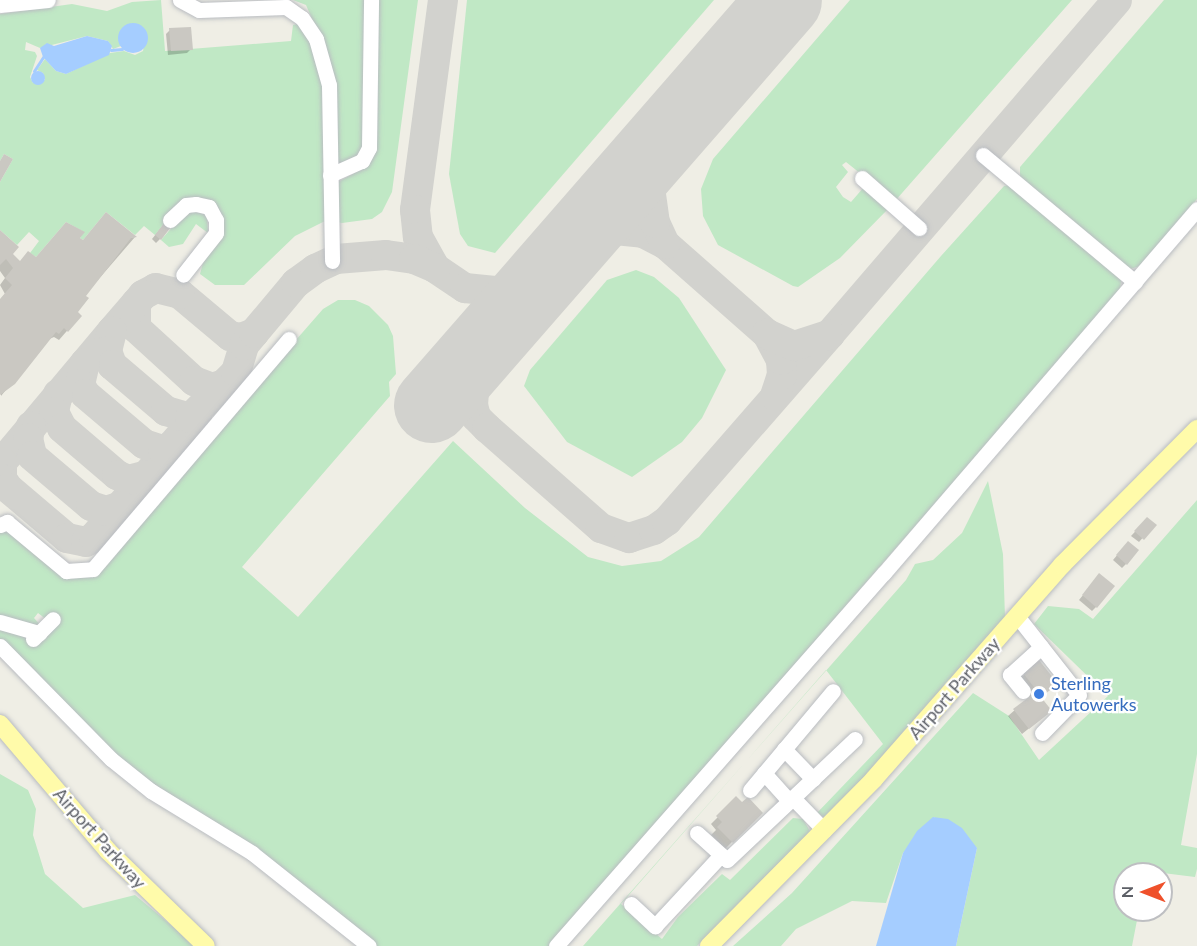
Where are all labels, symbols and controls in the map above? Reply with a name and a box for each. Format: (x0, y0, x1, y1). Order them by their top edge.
street label: Airport Parkway (904, 633, 1004, 743)
place label: Sterling Autowerks (1051, 673, 1136, 716)
marker: Sterling Autowerks (1032, 687, 1046, 701)
street label: Airport Parkway (49, 783, 151, 893)
north arrow (1113, 862, 1173, 922)
text: N (1117, 886, 1136, 898)

